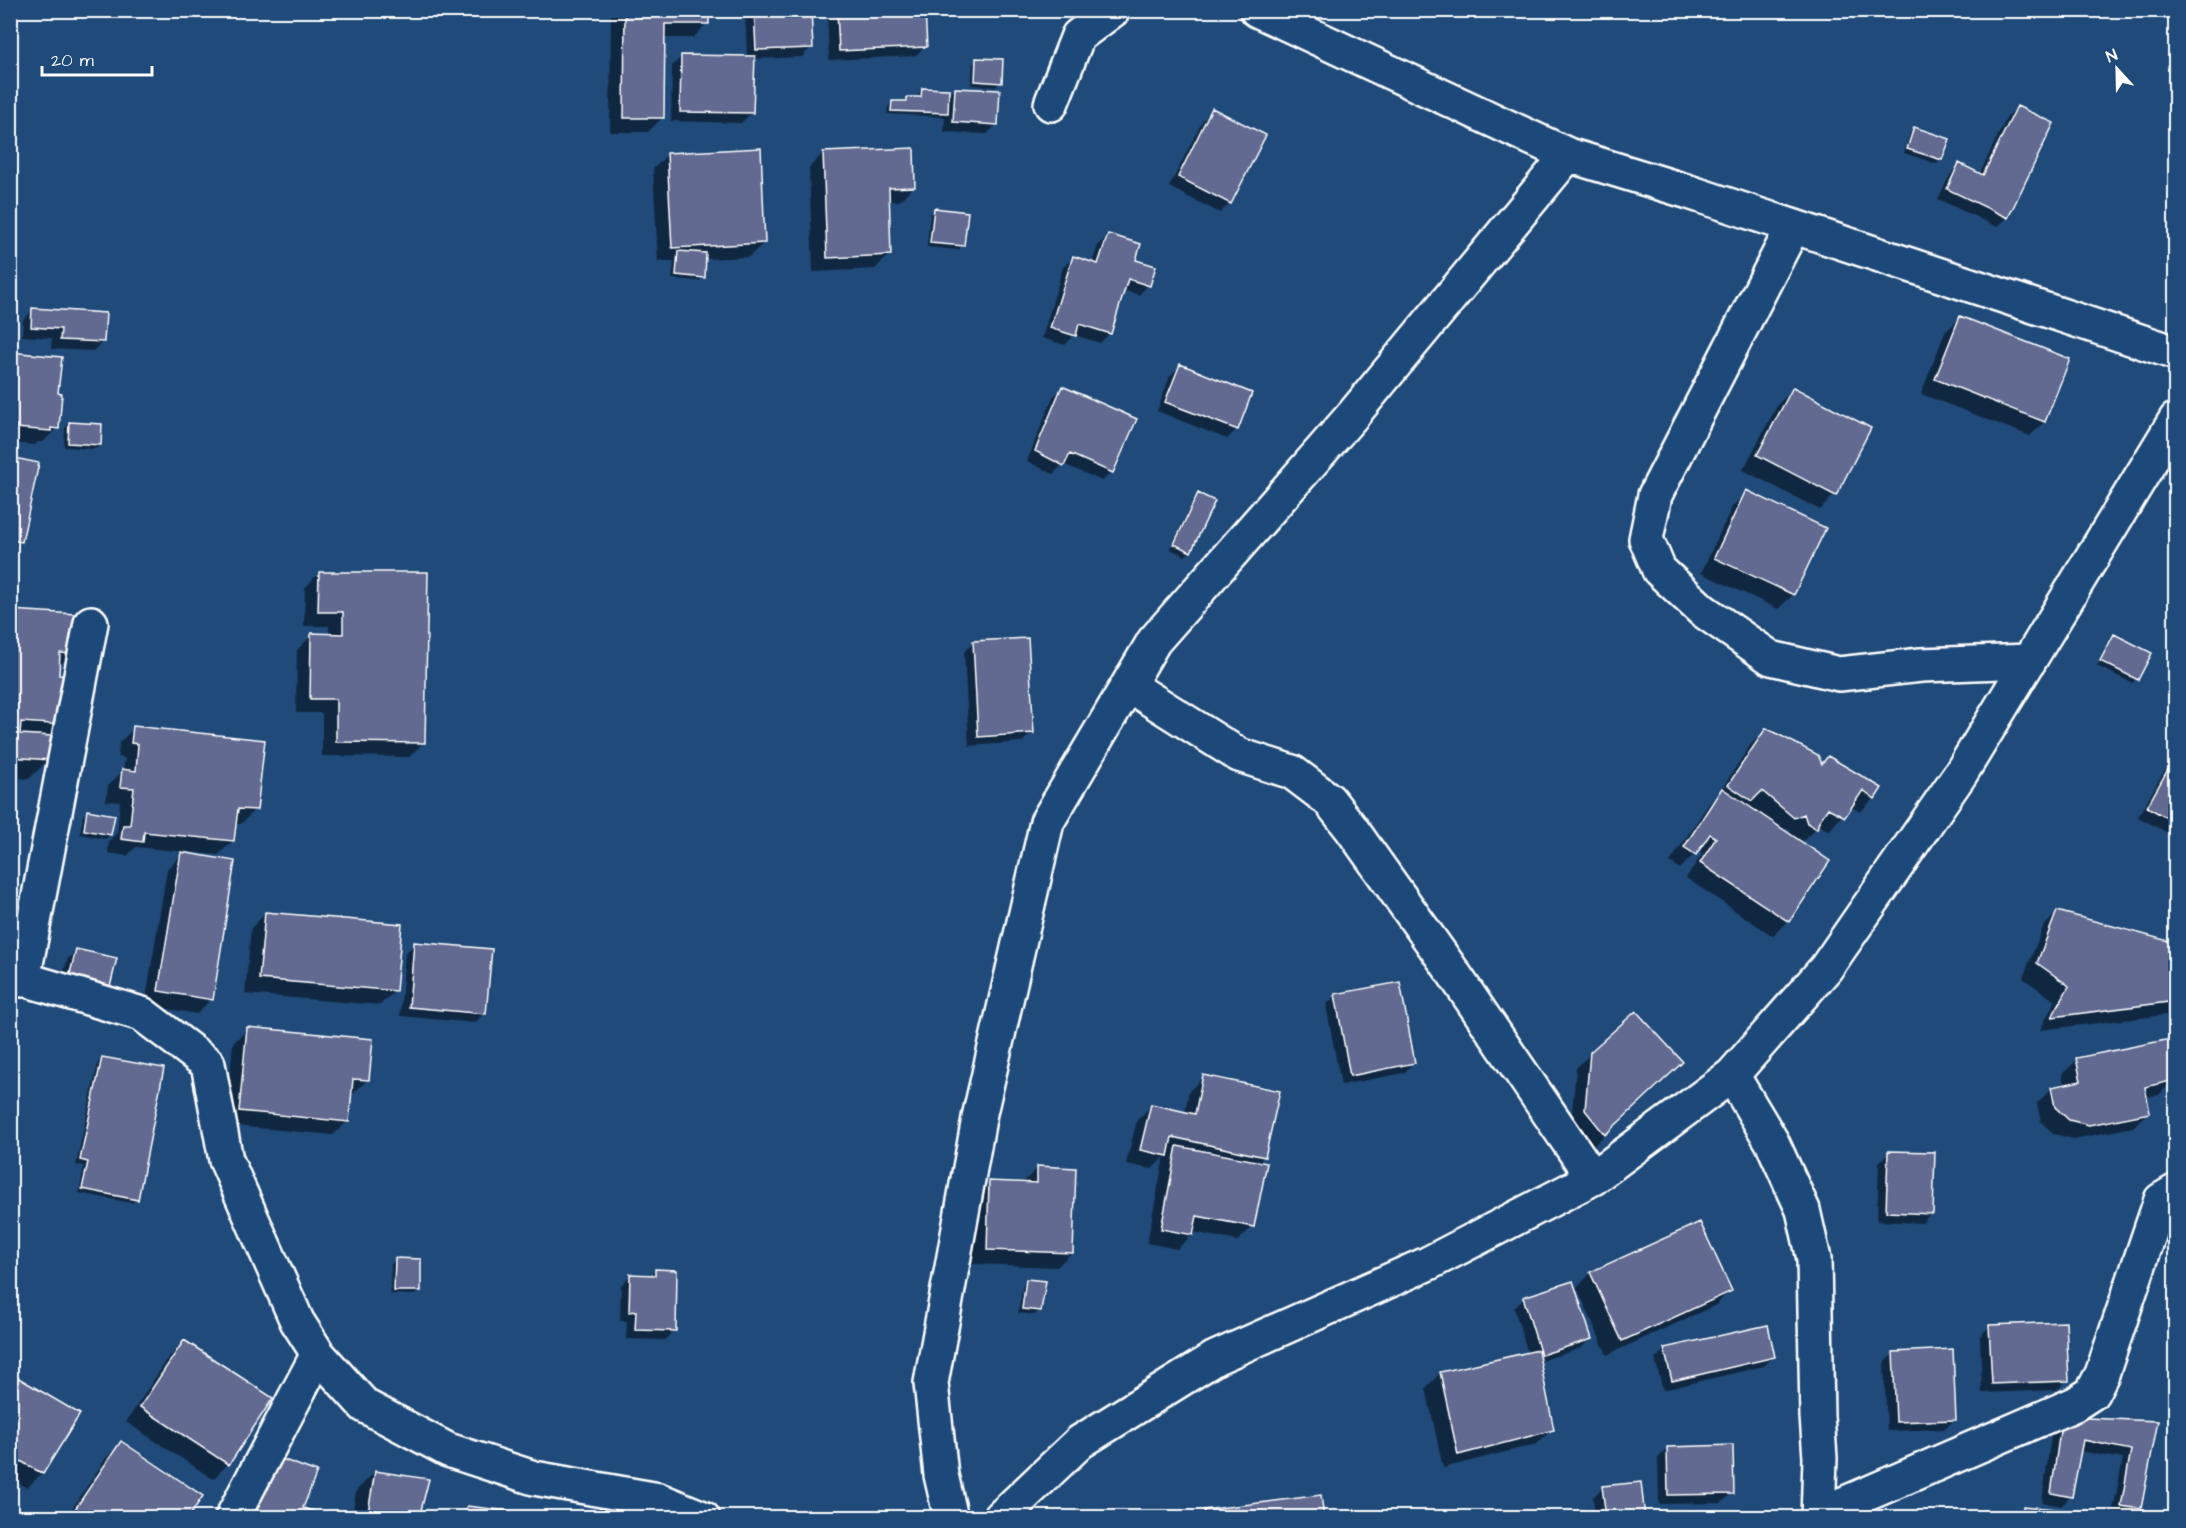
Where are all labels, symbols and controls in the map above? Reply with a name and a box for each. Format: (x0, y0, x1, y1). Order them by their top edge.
scale bar (42, 39, 152, 77)
north arrow (2087, 39, 2147, 99)
text: N (2103, 44, 2121, 68)
text: 20 m (51, 48, 94, 73)

